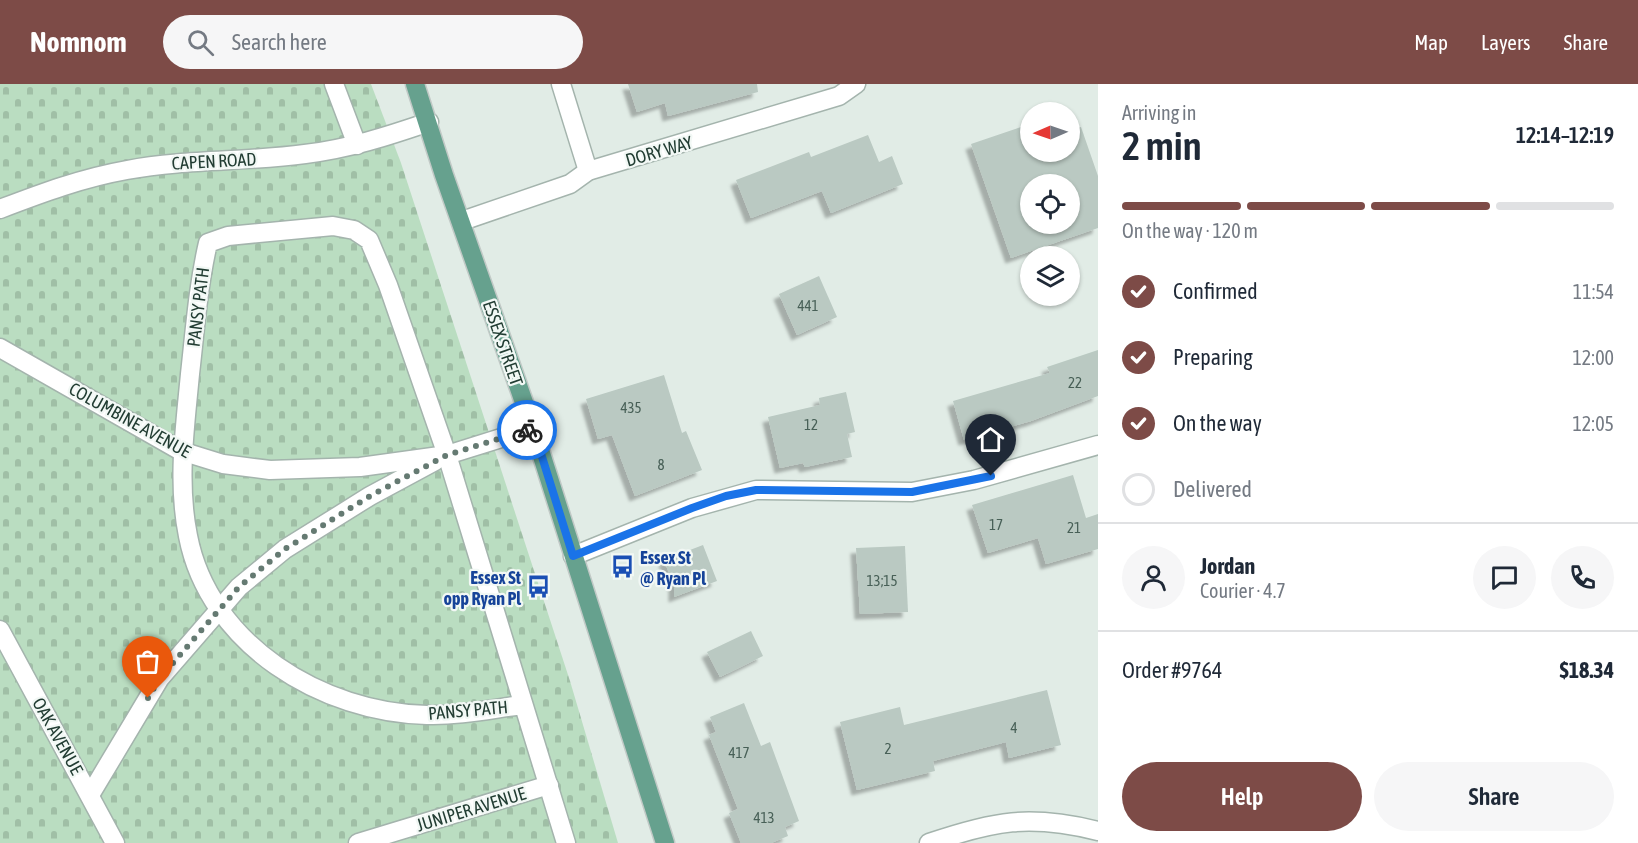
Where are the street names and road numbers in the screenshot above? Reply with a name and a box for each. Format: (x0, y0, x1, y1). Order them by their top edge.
street label: DORY WAY (623, 131, 695, 171)
street label: CAPEN ROAD (171, 148, 257, 174)
street label: PANSY PATH (183, 266, 213, 348)
street label: ESSEX STREET (479, 298, 527, 388)
street label: COLUMBINE AVENUE (66, 378, 195, 462)
street label: OAK AVENUE (28, 694, 88, 778)
street label: PANSY PATH (427, 696, 509, 724)
street label: JUNIPER AVENUE (414, 782, 529, 836)

